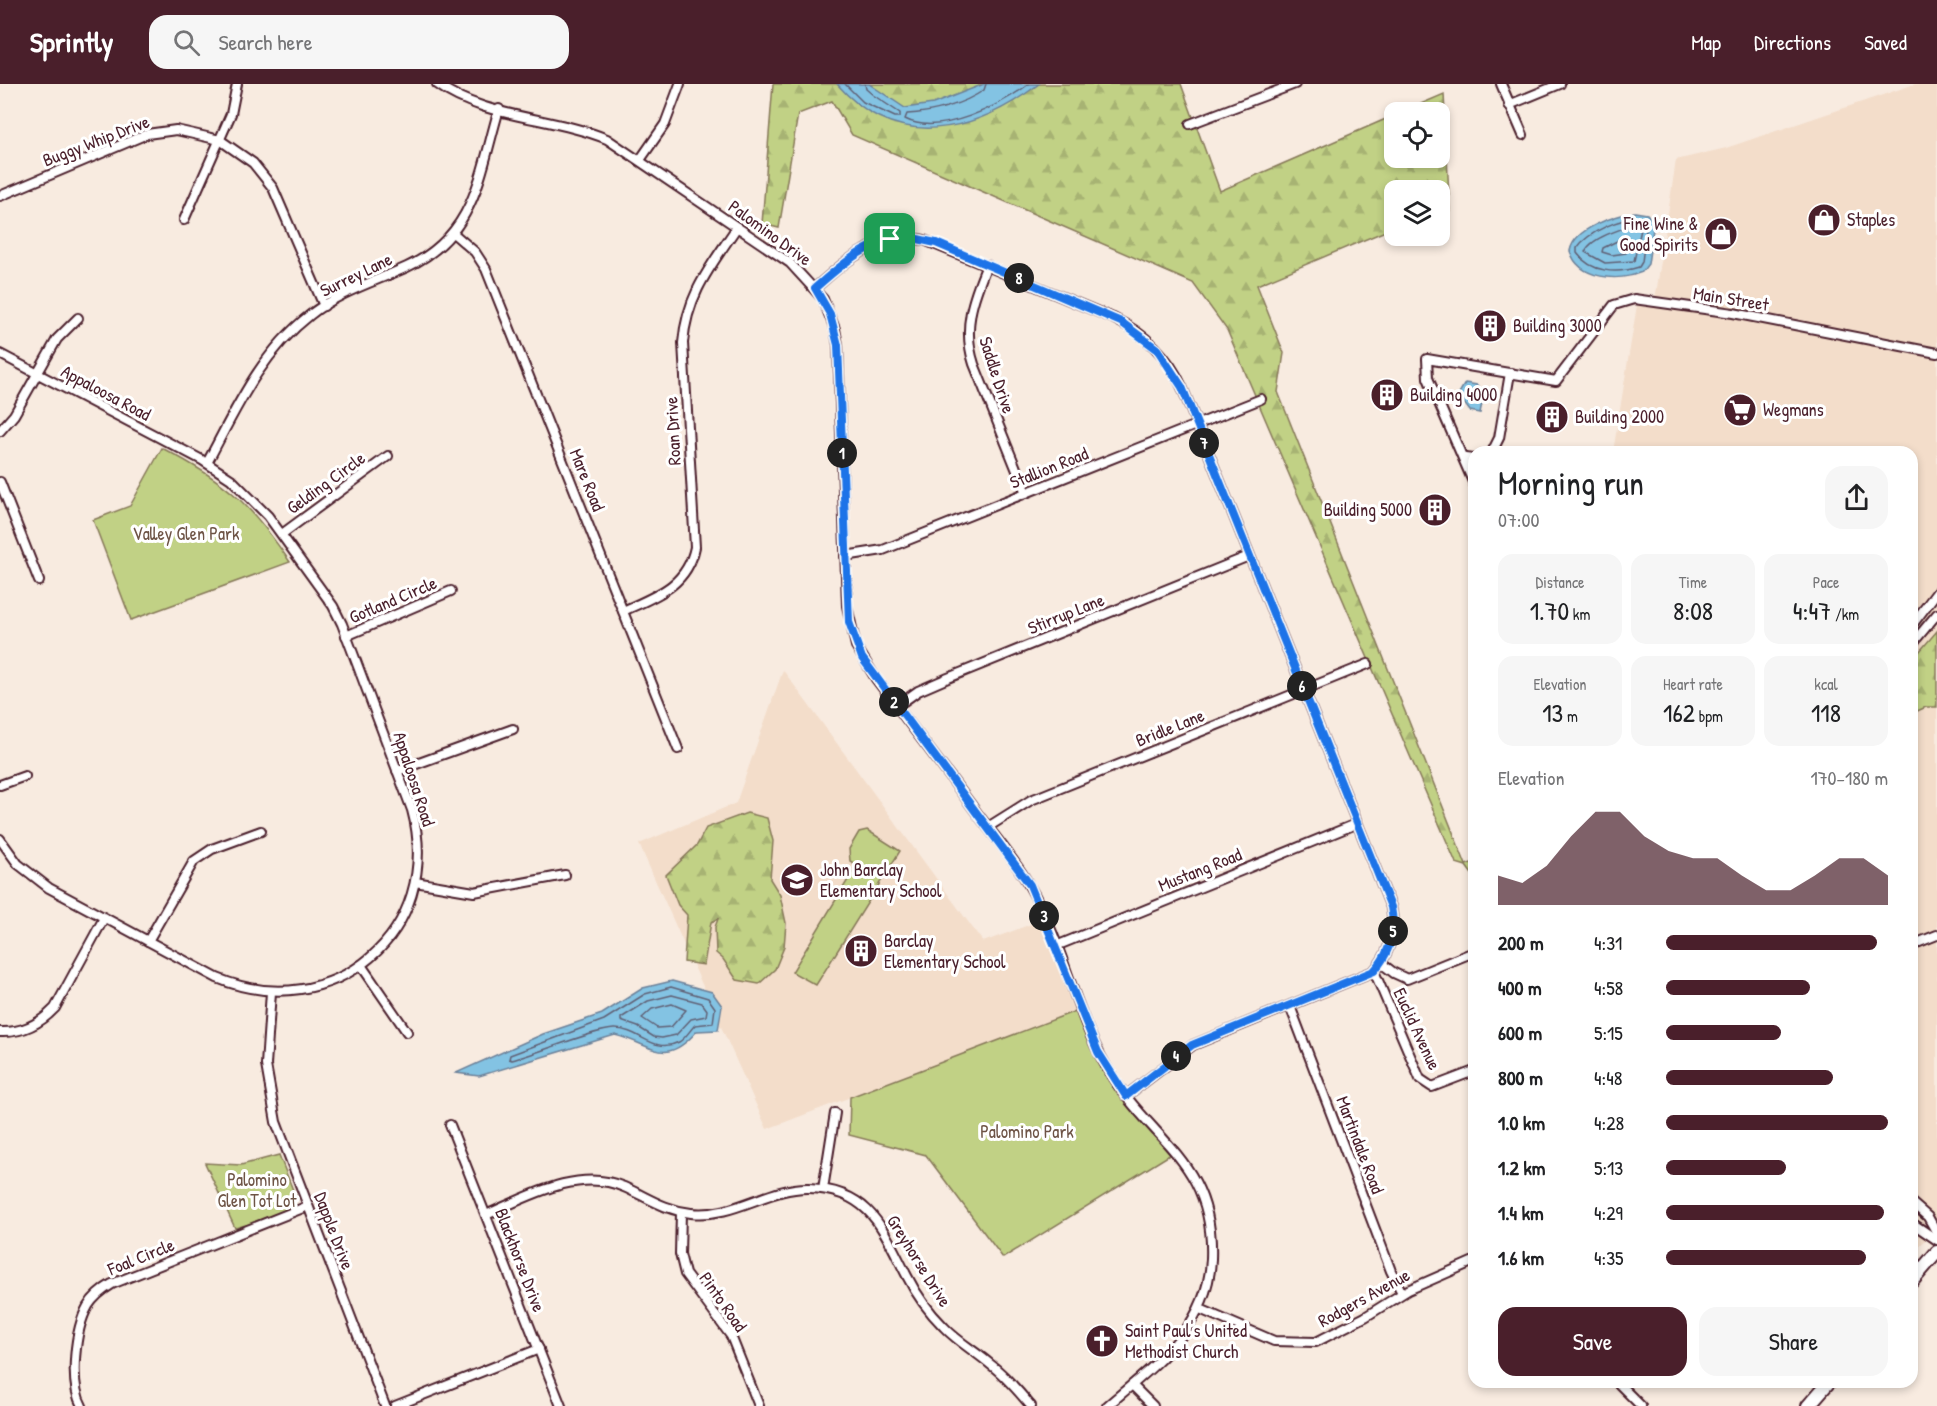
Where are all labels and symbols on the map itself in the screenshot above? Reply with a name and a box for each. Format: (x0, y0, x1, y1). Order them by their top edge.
street label: Buggy Whip Drive (39, 109, 153, 172)
street label: Palomino Drive (724, 194, 817, 271)
shop icon: Staples (1806, 202, 1842, 238)
place label: Staples (1847, 207, 1895, 232)
place label: Fine Wine & Good Spirits (1620, 211, 1698, 257)
pin (864, 213, 915, 264)
shop icon: Fine Wine & Good Spirits (1703, 216, 1739, 252)
street label: Surrey Lane (316, 246, 396, 303)
pin: 8 (1004, 263, 1034, 293)
street label: Main Street (1692, 280, 1771, 317)
building icon: Building 3000 (1472, 308, 1508, 344)
place label: Building 3000 (1513, 313, 1602, 338)
street label: Saddle Drive (973, 333, 1022, 416)
street label: Appaloosa Road (57, 358, 155, 427)
building icon: Building 4000 (1369, 377, 1405, 413)
place label: Building 4000 (1410, 382, 1497, 407)
supermarket icon: Wegmans (1722, 392, 1758, 428)
street label: Roan Drive (658, 396, 687, 466)
place label: Wegmans (1763, 397, 1824, 422)
building icon: Building 2000 (1534, 399, 1570, 435)
place label: Building 2000 (1575, 404, 1664, 429)
pin: 7 (1189, 428, 1219, 458)
pin: 1 (827, 438, 857, 468)
street label: Stallion Road (1006, 441, 1092, 495)
street label: Mare Road (564, 445, 611, 515)
street label: Gelding Circle (281, 446, 370, 520)
building icon: Building 5000 (1417, 492, 1453, 528)
place label: Building 5000 (1324, 497, 1412, 522)
park label: Valley Glen Park (133, 521, 240, 546)
street label: Gotland Circle (345, 570, 440, 629)
street label: Stirrup Lane (1024, 587, 1108, 640)
pin: 6 (1287, 671, 1317, 701)
pin: 2 (879, 687, 909, 717)
street label: Bridle Lane (1132, 702, 1208, 753)
street label: Appaloosa Road (387, 728, 442, 829)
street label: Mustang Road (1154, 841, 1245, 898)
place label: John Barclay Elementary School (820, 857, 942, 903)
school or university icon: John Barclay Elementary School (779, 862, 815, 898)
pin: 3 (1029, 901, 1059, 931)
pin: 5 (1378, 916, 1408, 946)
place label: Barclay Elementary School (884, 928, 1006, 974)
building icon: Barclay Elementary School (843, 933, 879, 969)
street label: Euclid Avenue (1388, 984, 1447, 1074)
pin: 4 (1161, 1041, 1191, 1071)
street label: Martindale Road (1330, 1092, 1391, 1197)
park label: Palomino Park (980, 1119, 1074, 1144)
park label: Palomino Glen Tot Lot (217, 1167, 297, 1213)
street label: Dapple Drive (308, 1189, 361, 1273)
street label: Blackhorse Drive (489, 1204, 552, 1315)
street label: Greyhorse Drive (881, 1210, 958, 1312)
street label: Foal Circle (103, 1232, 178, 1282)
street label: Rodgers Avenue (1313, 1262, 1414, 1333)
street label: Pinto Road (694, 1267, 753, 1337)
place label: Saint Paul's United Methodist Church (1125, 1318, 1247, 1364)
church icon: Saint Paul's United Methodist Church (1084, 1323, 1120, 1359)

